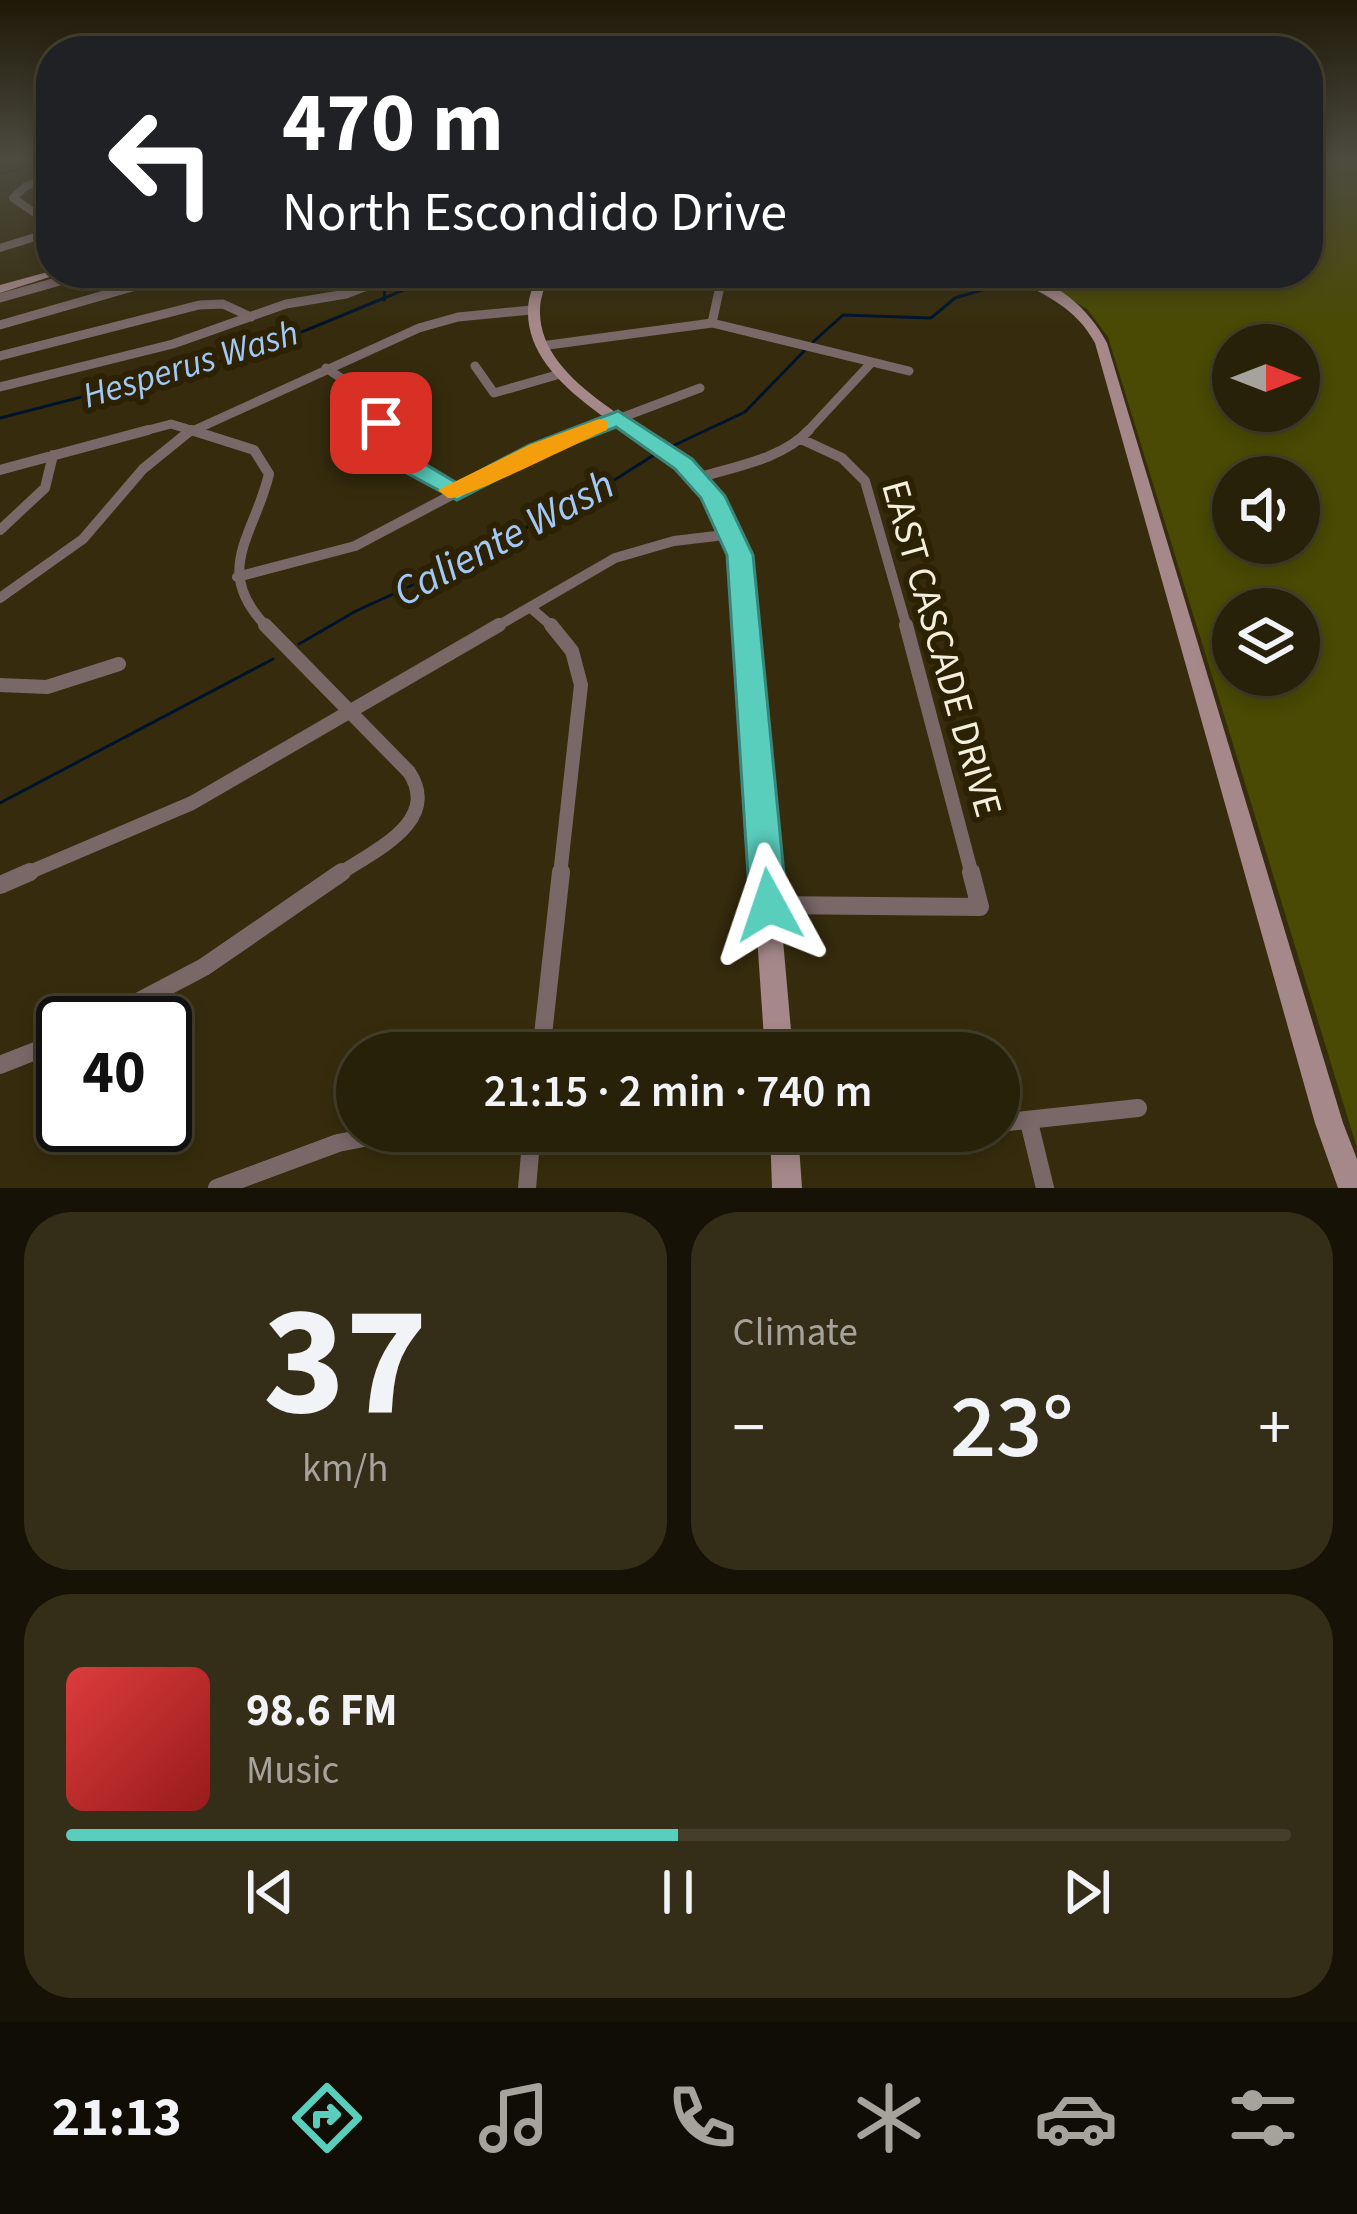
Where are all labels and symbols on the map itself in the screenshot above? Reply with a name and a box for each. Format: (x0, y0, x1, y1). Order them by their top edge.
water label: Hesperus Wash (76, 307, 305, 421)
north arrow (1212, 324, 1320, 432)
pin (330, 372, 432, 474)
water label: Caliente Wash (383, 455, 625, 622)
street label: EAST CASCADE DRIVE (866, 474, 1016, 823)
position arrow (706, 842, 832, 968)
speed limit sign: 40 (36, 996, 192, 1152)

